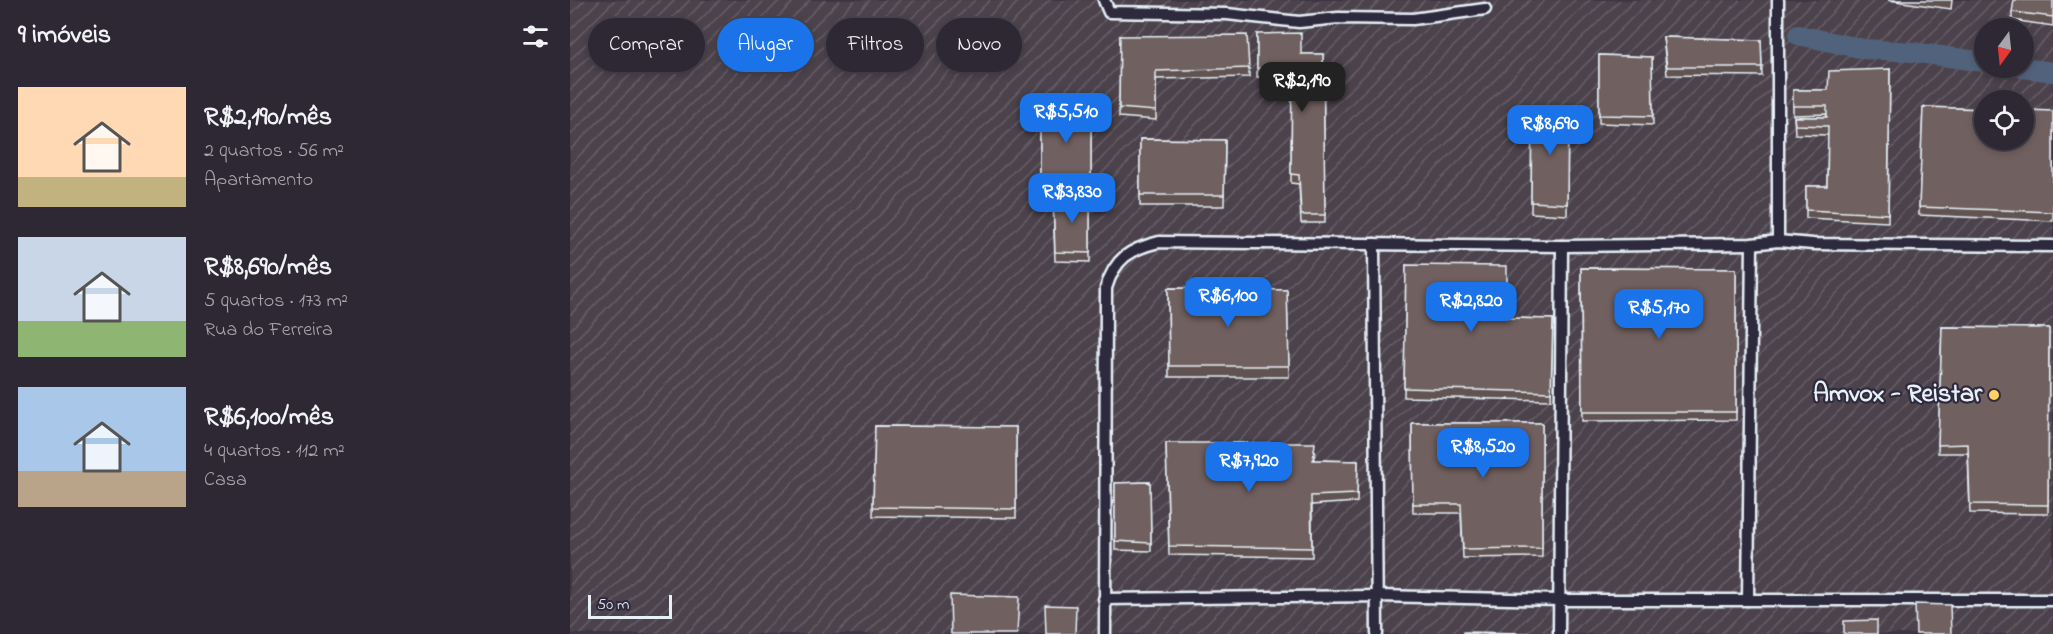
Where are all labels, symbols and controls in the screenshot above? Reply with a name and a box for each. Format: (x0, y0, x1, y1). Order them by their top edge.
text: 9 imóveis (18, 17, 111, 55)
chip: Comprar (588, 18, 705, 72)
chip: Alugar (717, 18, 814, 72)
chip: Filtros (826, 18, 924, 72)
chip: Novo (936, 18, 1022, 72)
north arrow (1974, 18, 2034, 78)
map controls (1974, 18, 2034, 150)
icon: filters (519, 20, 552, 53)
pin: R$2,190 (1247, 62, 1357, 113)
text: R$2,190 (1273, 67, 1331, 96)
button: locate (1974, 90, 2034, 150)
pin: R$5,510 (1011, 93, 1121, 144)
text: R$5,510 (1034, 98, 1098, 127)
text: R$2,190/mês (204, 99, 332, 137)
pin: R$8,690 (1495, 105, 1605, 156)
text: R$8,690 (1521, 110, 1579, 139)
icon: home (66, 111, 138, 183)
text: 2 quartos · 56 m² (204, 137, 344, 166)
text: Apartamento (204, 166, 313, 195)
pin: R$3,830 (1017, 173, 1127, 224)
text: R$3,830 (1042, 178, 1102, 207)
text: R$8,690/mês (204, 249, 332, 287)
icon: home (66, 261, 138, 333)
pin: R$6,100 (1173, 277, 1283, 328)
text: R$6,100 (1198, 282, 1258, 311)
pin: R$2,820 (1416, 282, 1526, 333)
text: 5 quartos · 173 m² (204, 287, 348, 316)
text: R$2,820 (1440, 287, 1502, 316)
pin: R$5,170 (1604, 289, 1714, 340)
text: R$5,170 (1628, 294, 1690, 323)
text: Rua do Ferreira (204, 316, 333, 345)
place label: Amvox - Reistar (1813, 376, 1983, 414)
marker: Amvox - Reistar (1987, 388, 2001, 402)
text: R$6,100/mês (204, 399, 334, 437)
icon: home (66, 411, 138, 483)
pin: R$8,520 (1428, 428, 1538, 479)
text: R$8,520 (1451, 433, 1515, 462)
text: 4 quartos · 112 m² (204, 437, 345, 466)
pin: R$7,920 (1194, 442, 1304, 493)
text: R$7,920 (1219, 447, 1279, 476)
text: Casa (204, 466, 247, 495)
scale bar (588, 592, 672, 620)
text: 50 m (597, 593, 629, 617)

